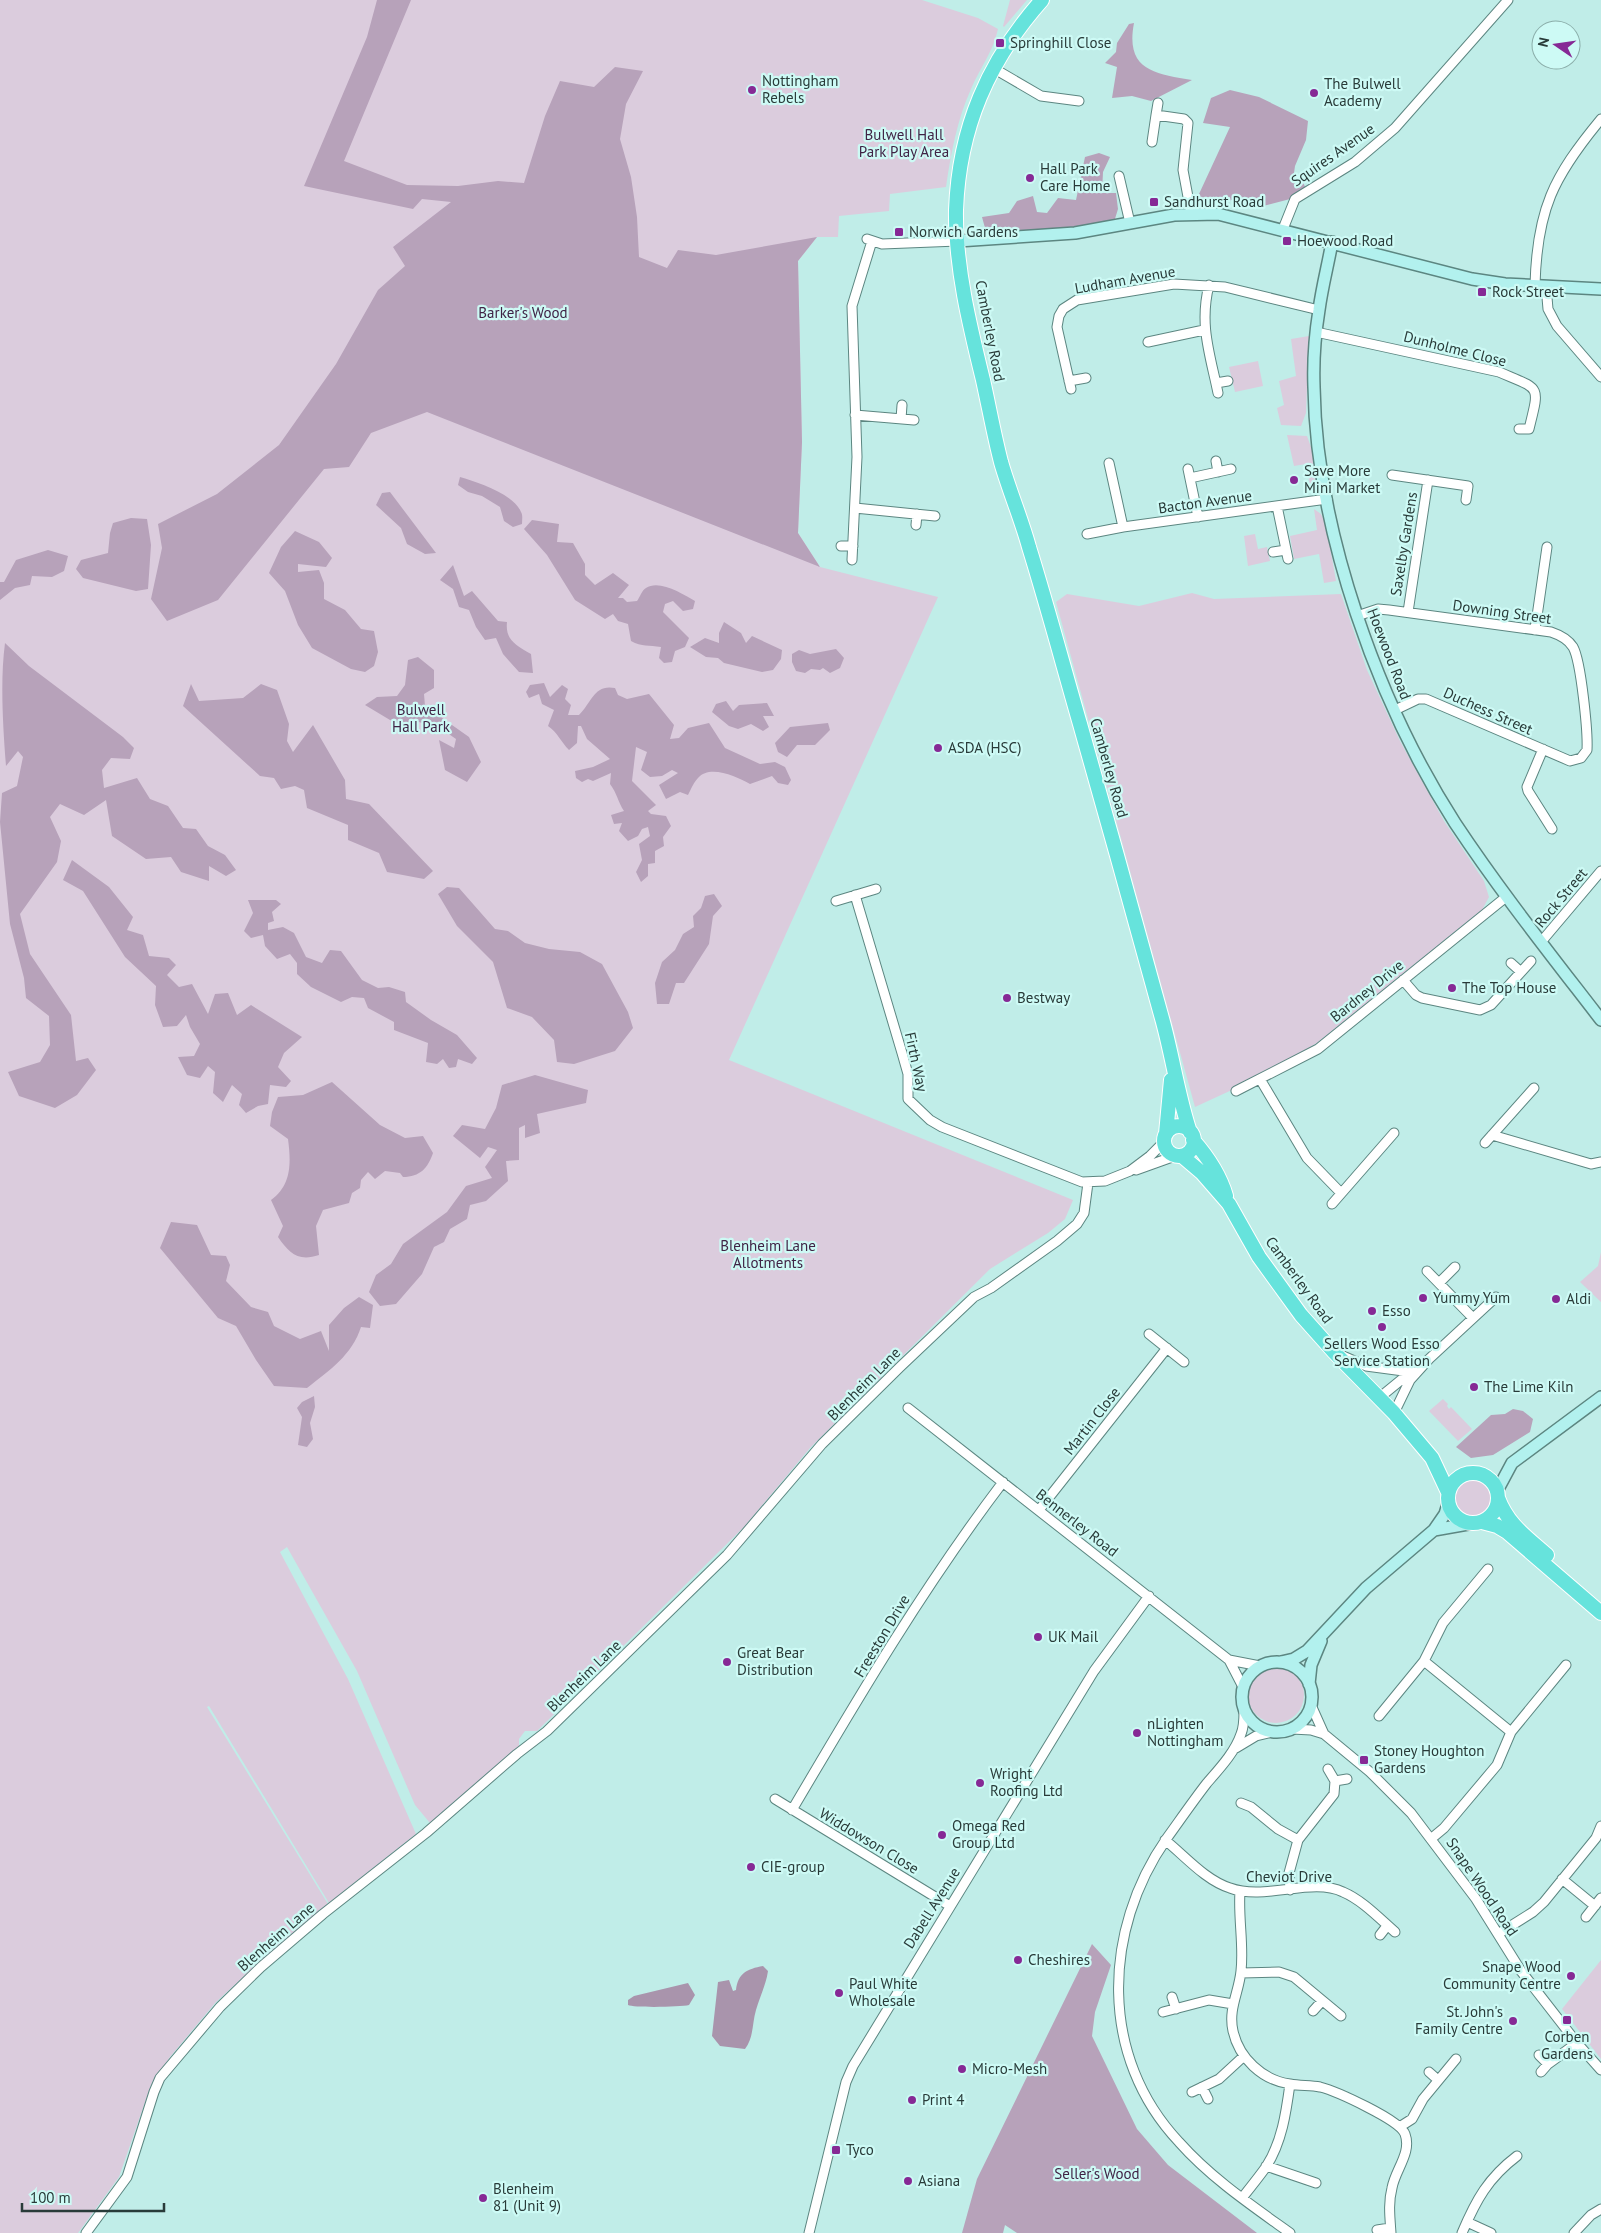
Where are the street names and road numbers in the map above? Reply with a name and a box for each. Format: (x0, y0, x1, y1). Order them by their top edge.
street label: Squires Avenue (1287, 119, 1378, 190)
street label: Ludham Avenue (1073, 261, 1177, 298)
street label: Camberley Road (971, 279, 1010, 383)
street label: Dunholme Close (1402, 327, 1509, 370)
street label: Bacton Avenue (1157, 486, 1253, 517)
street label: Saxelby Gardens (1386, 491, 1421, 597)
street label: Downing Street (1451, 595, 1553, 628)
street label: Hoewood Road (1363, 605, 1416, 702)
street label: Duchess Street (1441, 682, 1536, 739)
street label: Camberley Road (1086, 716, 1133, 820)
street label: Rock Street (1530, 864, 1591, 931)
street label: Bardney Drive (1326, 955, 1407, 1026)
street label: Firth Way (901, 1030, 932, 1094)
street label: Camberley Road (1262, 1233, 1337, 1327)
street label: Blenheim Lane (823, 1343, 904, 1424)
street label: Martin Close (1059, 1383, 1124, 1458)
street label: Bennerley Road (1032, 1485, 1122, 1561)
street label: Freeston Drive (849, 1591, 914, 1681)
street label: Blenheim Lane (543, 1636, 625, 1716)
street label: Widdowson Close (816, 1803, 923, 1878)
street label: Snape Wood Road (1442, 1834, 1522, 1940)
street label: Dabell Avenue (899, 1864, 964, 1952)
street label: Cheviot Drive (1246, 1867, 1332, 1886)
street label: Blenheim Lane (233, 1898, 318, 1975)

